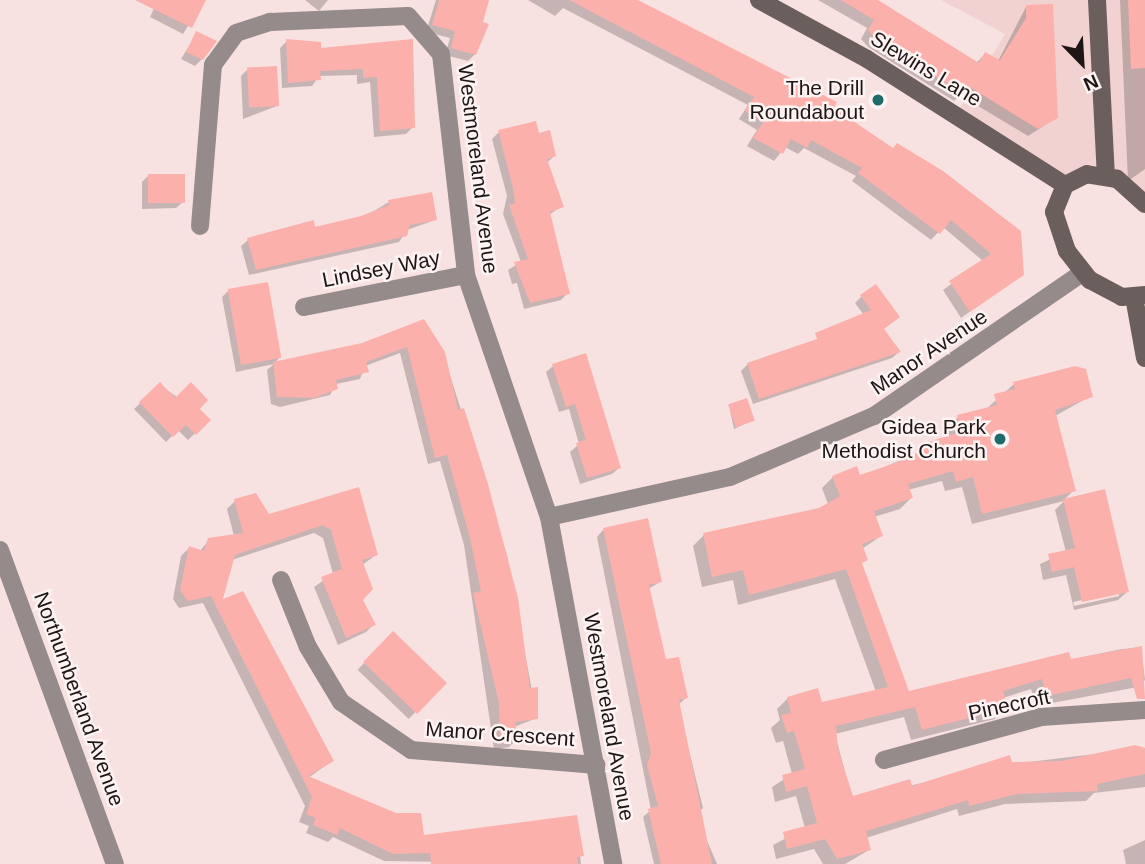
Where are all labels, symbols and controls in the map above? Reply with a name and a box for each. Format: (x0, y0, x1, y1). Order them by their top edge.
street label: Slewins Lane (866, 26, 986, 112)
north arrow (1047, 28, 1117, 98)
street label: Westmoreland Avenue (453, 62, 503, 276)
text: N (1080, 70, 1101, 95)
place label: The Drill Roundabout (750, 75, 864, 125)
marker: The Drill Roundabout (870, 92, 886, 108)
street label: Lindsey Way (320, 245, 442, 293)
street label: Manor Avenue (865, 303, 993, 401)
place label: Gidea Park Methodist Church (821, 414, 986, 464)
marker: Gidea Park Methodist Church (992, 431, 1008, 447)
street label: Northumberland Avenue (28, 588, 130, 810)
street label: Westmoreland Avenue (578, 611, 640, 823)
street label: Pinecroft (966, 684, 1052, 726)
street label: Manor Crescent (425, 716, 575, 752)

